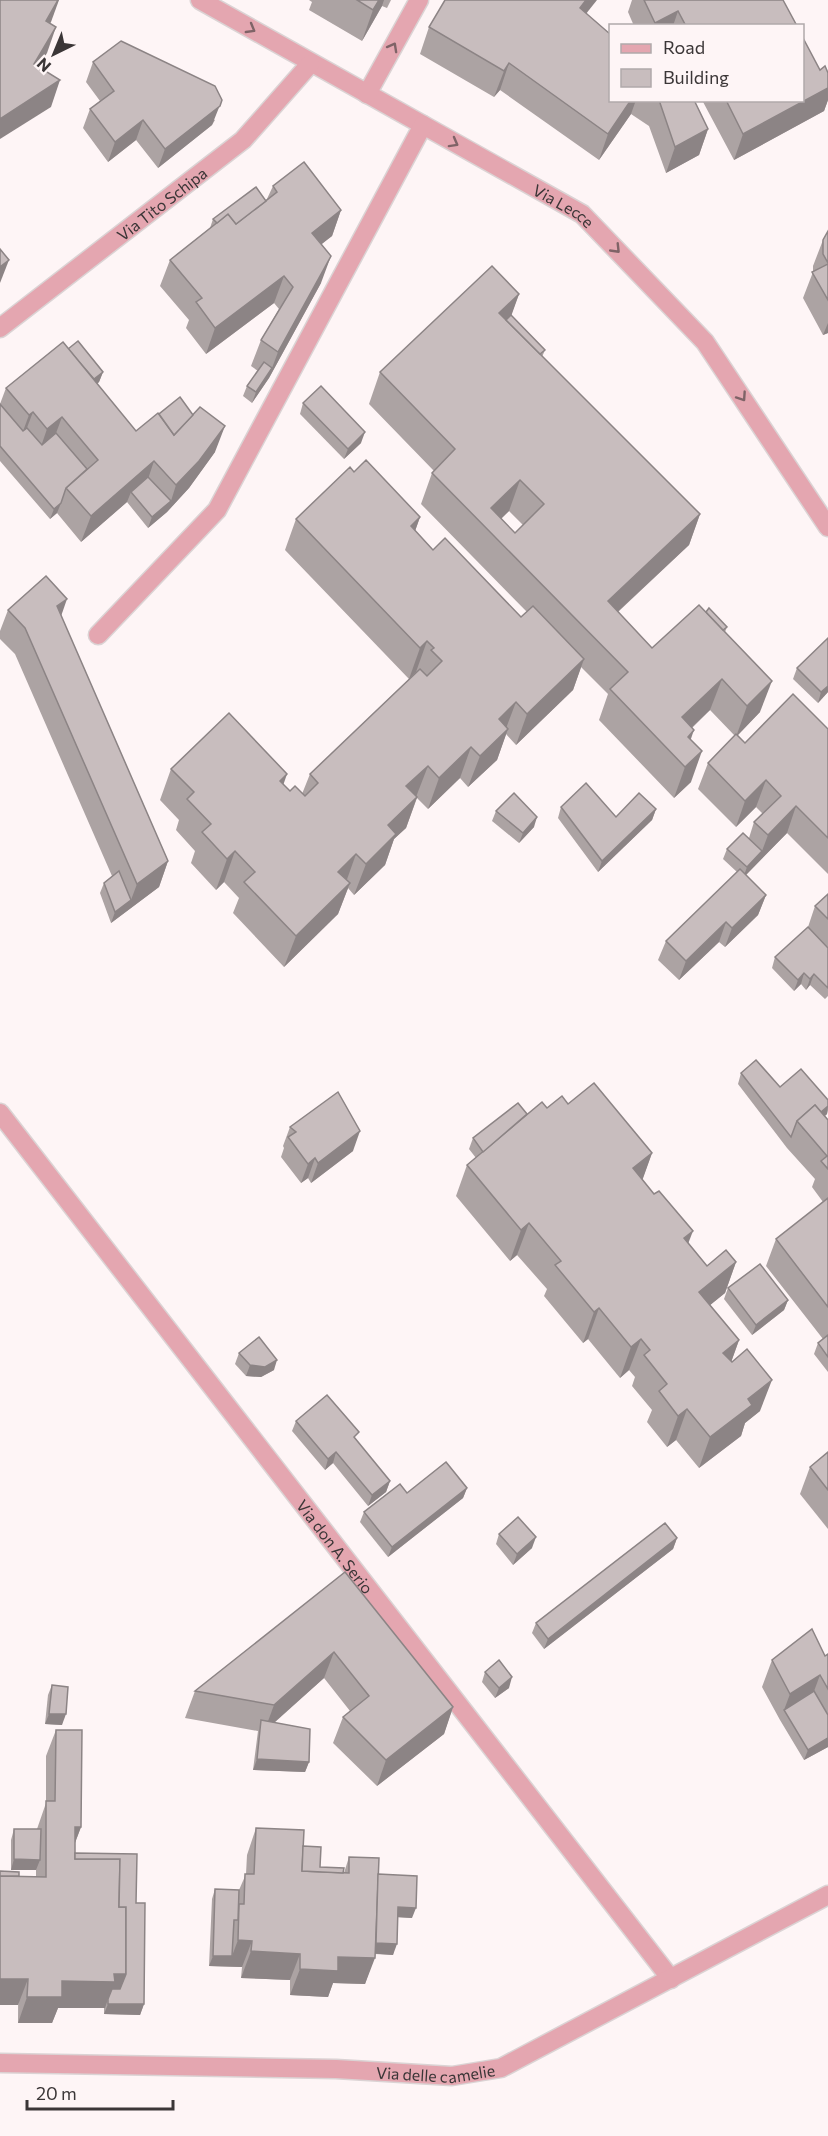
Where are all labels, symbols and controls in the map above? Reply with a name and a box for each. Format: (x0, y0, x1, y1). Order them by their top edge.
one-way arrow (245, 22, 255, 34)
north arrow (24, 24, 84, 84)
legend (609, 24, 804, 102)
text: Road (663, 36, 705, 58)
one-way arrow (386, 43, 397, 53)
text: N (33, 54, 54, 76)
text: Building (663, 66, 729, 88)
one-way arrow (448, 136, 459, 147)
street label: Via Tito Schipa (113, 162, 210, 244)
street label: Via Lecce (530, 179, 599, 231)
one-way arrow (609, 243, 620, 253)
one-way arrow (735, 390, 746, 401)
street label: Via don A. Serio (293, 1496, 378, 1597)
street label: Via delle camelie (376, 2060, 496, 2086)
scale bar (27, 2073, 172, 2111)
text: 20 m (36, 2082, 77, 2104)

